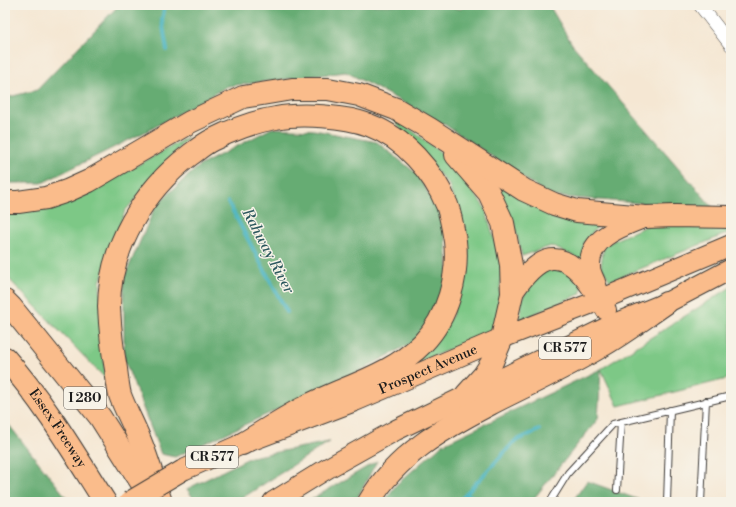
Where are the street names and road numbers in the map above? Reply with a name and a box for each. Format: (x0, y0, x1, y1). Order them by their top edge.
road number: CR 577 (539, 337, 591, 359)
street label: Prospect Avenue (376, 341, 480, 399)
street label: Essex Freeway (24, 385, 91, 472)
road number: I 280 (64, 387, 106, 409)
road number: CR 577 (186, 446, 238, 468)

